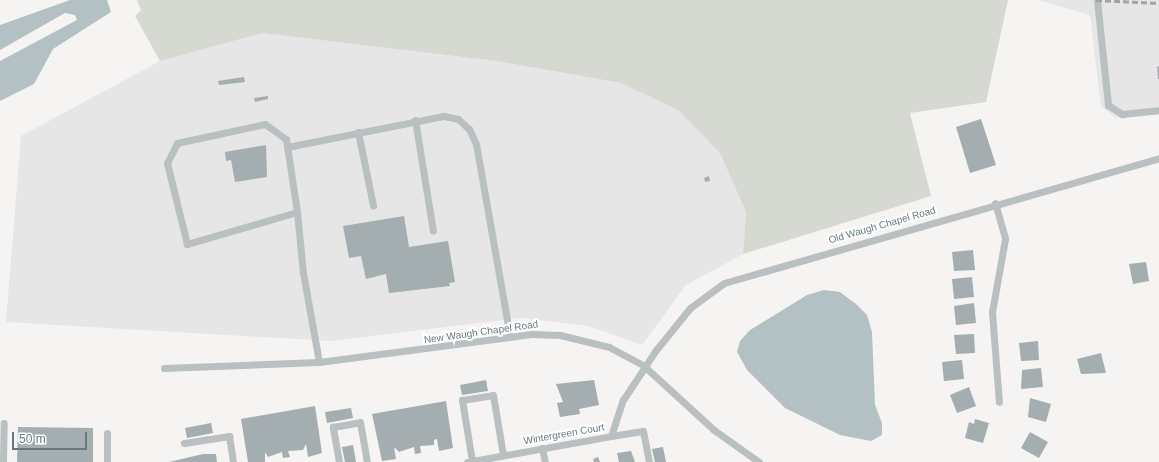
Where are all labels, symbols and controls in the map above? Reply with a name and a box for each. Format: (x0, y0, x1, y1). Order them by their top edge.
street label: Old Waugh Chapel Road (827, 204, 937, 246)
street label: New Waugh Chapel Road (423, 318, 539, 346)
street label: Wintergreen Court (523, 421, 605, 447)
scale bar (14, 424, 89, 450)
text: 50 m (19, 432, 46, 446)

